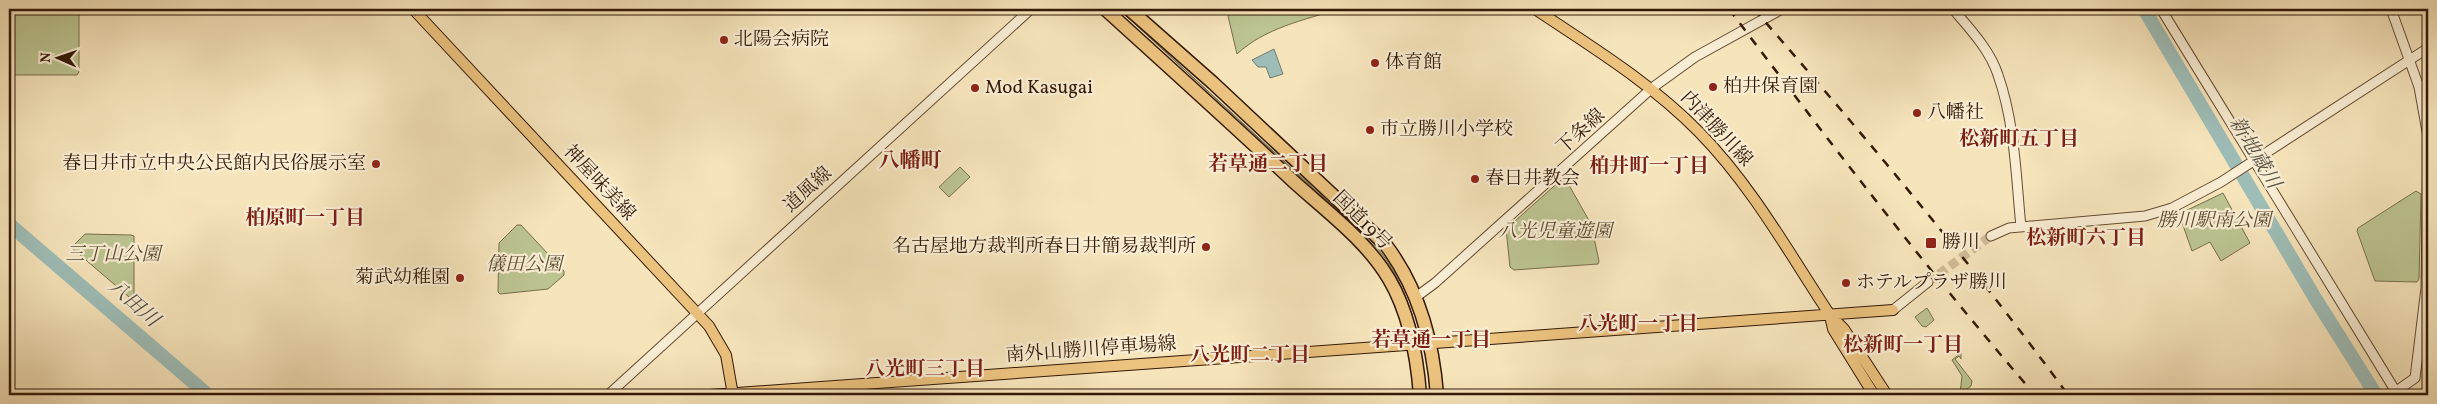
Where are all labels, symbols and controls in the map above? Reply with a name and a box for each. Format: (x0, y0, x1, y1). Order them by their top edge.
place label: 北陽会病院 (734, 27, 829, 53)
north arrow (32, 32, 82, 82)
marker: 北陽会病院 (718, 34, 730, 46)
place label: 体育館 (1385, 50, 1442, 76)
text: N (37, 52, 56, 63)
marker: 体育館 (1369, 57, 1381, 69)
place label: 柏井保育園 (1723, 74, 1818, 100)
place label: Mod Kasugai (985, 75, 1093, 101)
marker: 柏井保育園 (1707, 81, 1719, 93)
marker: Mod Kasugai (969, 82, 981, 94)
street label: 内津勝川線 (1674, 85, 1758, 173)
place label: 八幡社 (1927, 100, 1984, 126)
street label: 下条線 (1551, 103, 1611, 161)
marker: 八幡社 (1911, 107, 1923, 119)
water label: 新地蔵川 (2221, 112, 2288, 196)
place label: 市立勝川小学校 (1380, 117, 1513, 143)
marker: 市立勝川小学校 (1364, 124, 1376, 136)
district label: 松新町五丁目 (1959, 126, 2079, 154)
street label: 神屋味美線 (557, 139, 641, 227)
district label: 八幡町 (879, 147, 942, 176)
place label: 春日井市立中央公民館内民俗展示室 (62, 151, 366, 177)
district label: 若草通二丁目 (1208, 151, 1328, 179)
district label: 柏井町一丁目 (1589, 153, 1709, 181)
marker: 春日井市立中央公民館内民俗展示室 (370, 158, 382, 170)
street label: 道風線 (778, 161, 838, 219)
place label: 春日井教会 (1485, 166, 1580, 192)
marker: 春日井教会 (1469, 173, 1481, 185)
street label: 国道19号 (1327, 186, 1397, 256)
district label: 柏原町一丁目 (245, 205, 365, 233)
park label: 勝川駅南公園 (2157, 208, 2274, 234)
park label: 八光児童遊園 (1498, 219, 1615, 245)
district label: 松新町六丁目 (2026, 225, 2146, 253)
place label: 勝川 (1942, 230, 1980, 256)
place label: 名古屋地方裁判所春日井簡易裁判所 (892, 234, 1196, 260)
marker: 勝川 (1924, 236, 1938, 250)
marker: 名古屋地方裁判所春日井簡易裁判所 (1200, 241, 1212, 253)
park label: 三丁山公園 (65, 242, 163, 268)
park label: 儀田公園 (486, 252, 565, 278)
place label: 菊武幼稚園 (355, 265, 450, 291)
place label: ホテルプラザ勝川 (1856, 270, 2007, 296)
marker: 菊武幼稚園 (454, 272, 466, 284)
water label: 八田川 (101, 274, 166, 336)
marker: ホテルプラザ勝川 (1840, 277, 1852, 289)
district label: 八光町一丁目 (1578, 311, 1698, 339)
district label: 若草通一丁目 (1371, 327, 1491, 355)
street label: 南外山勝川停車場線 (1005, 331, 1177, 369)
district label: 松新町一丁目 (1843, 332, 1963, 360)
district label: 八光町二丁目 (1190, 342, 1310, 370)
district label: 八光町三丁目 (865, 356, 985, 384)

